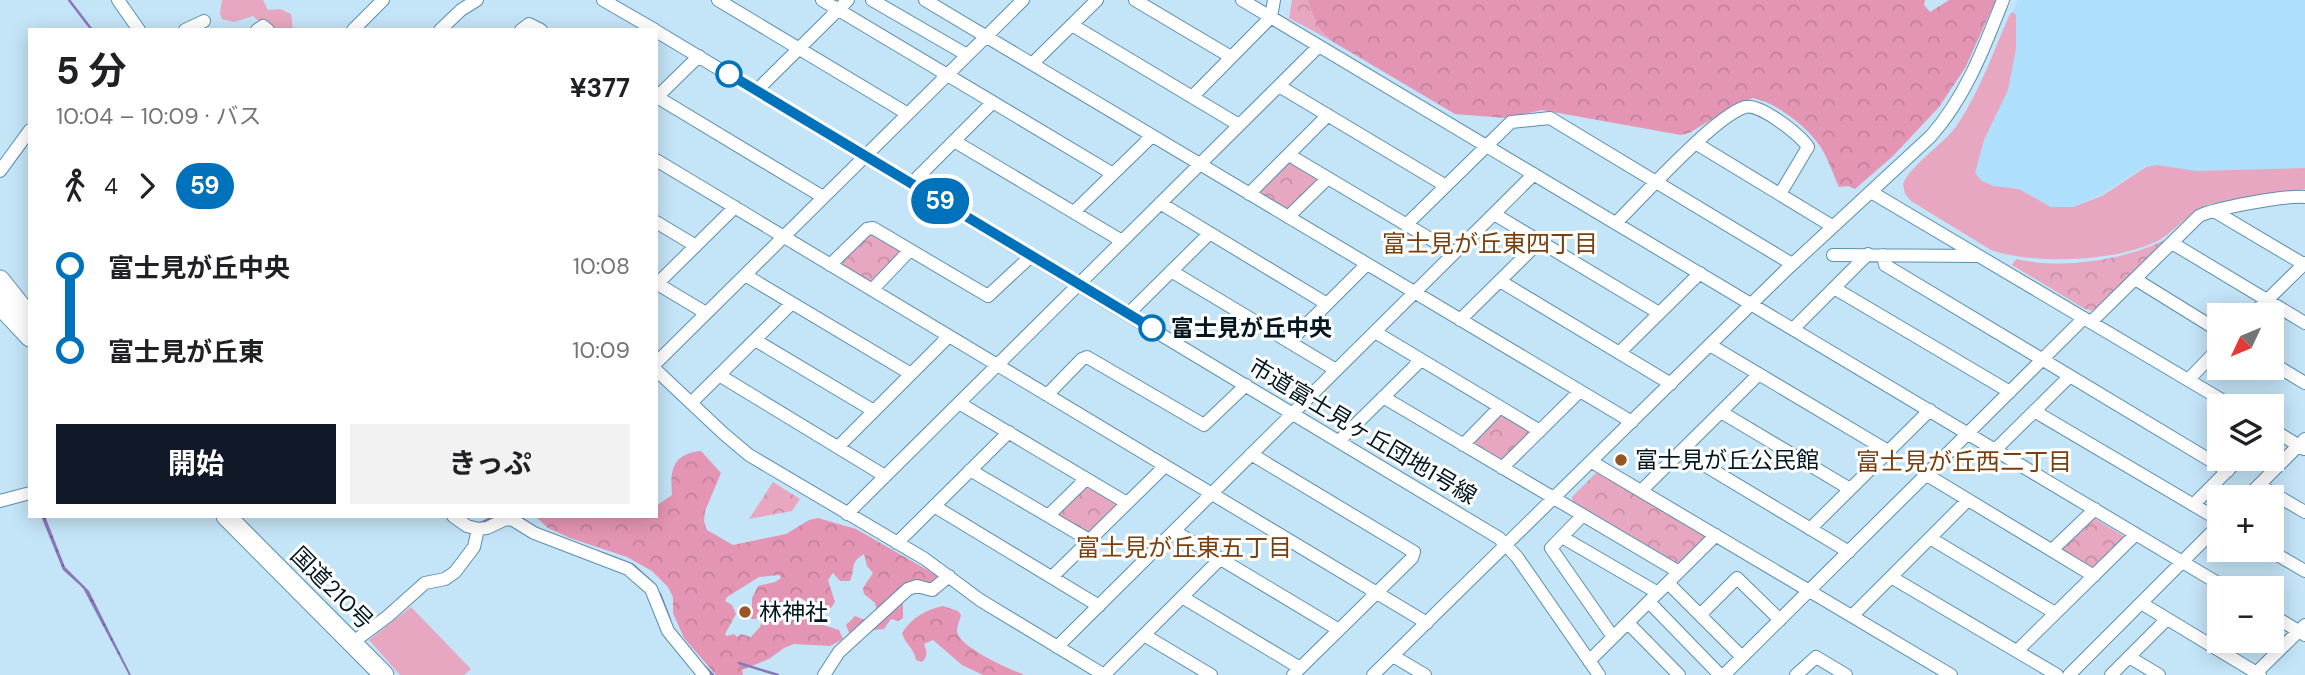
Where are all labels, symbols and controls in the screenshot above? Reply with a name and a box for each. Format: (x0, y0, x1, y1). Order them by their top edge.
text: 5 分 (56, 46, 127, 96)
unlabelled marker (716, 61, 742, 87)
text: ¥377 (570, 71, 630, 105)
text: 10:04 – 10:09 · バス (56, 101, 261, 131)
icon: walk (56, 167, 94, 205)
icon: forward (128, 167, 166, 205)
text: 59 (190, 170, 220, 201)
text: 4 (104, 171, 118, 201)
line badge: 59 (908, 178, 972, 224)
text: 59 (925, 185, 955, 216)
district label: 富士見が丘東四丁目 (1382, 228, 1598, 259)
text: 富士見が丘中央 (108, 251, 290, 285)
text: 10:08 (573, 251, 630, 281)
north arrow (2207, 303, 2284, 380)
map controls (2207, 303, 2284, 653)
place label: 富士見が丘中央 (1171, 313, 1332, 343)
marker: 富士見が丘中央 (1139, 315, 1165, 341)
text: 富士見が丘東 (108, 335, 264, 369)
text: 10:09 (572, 335, 630, 365)
street label: 市道富士見ヶ丘団地1号線 (1244, 351, 1482, 511)
button: layers (2207, 394, 2284, 471)
button: 開始 (56, 424, 336, 504)
button: きっぷ (350, 424, 630, 504)
place label: 富士見が丘公民館 (1635, 445, 1819, 475)
district label: 富士見が丘西二丁目 (1856, 446, 2072, 477)
marker: 富士見が丘公民館 (1613, 452, 1629, 468)
button: + (2207, 485, 2284, 562)
district label: 富士見が丘東五丁目 (1076, 532, 1292, 563)
street label: 国道210号 (284, 540, 380, 636)
button: − (2207, 576, 2284, 653)
place label: 林神社 (759, 597, 828, 627)
marker: 林神社 (737, 604, 753, 620)

